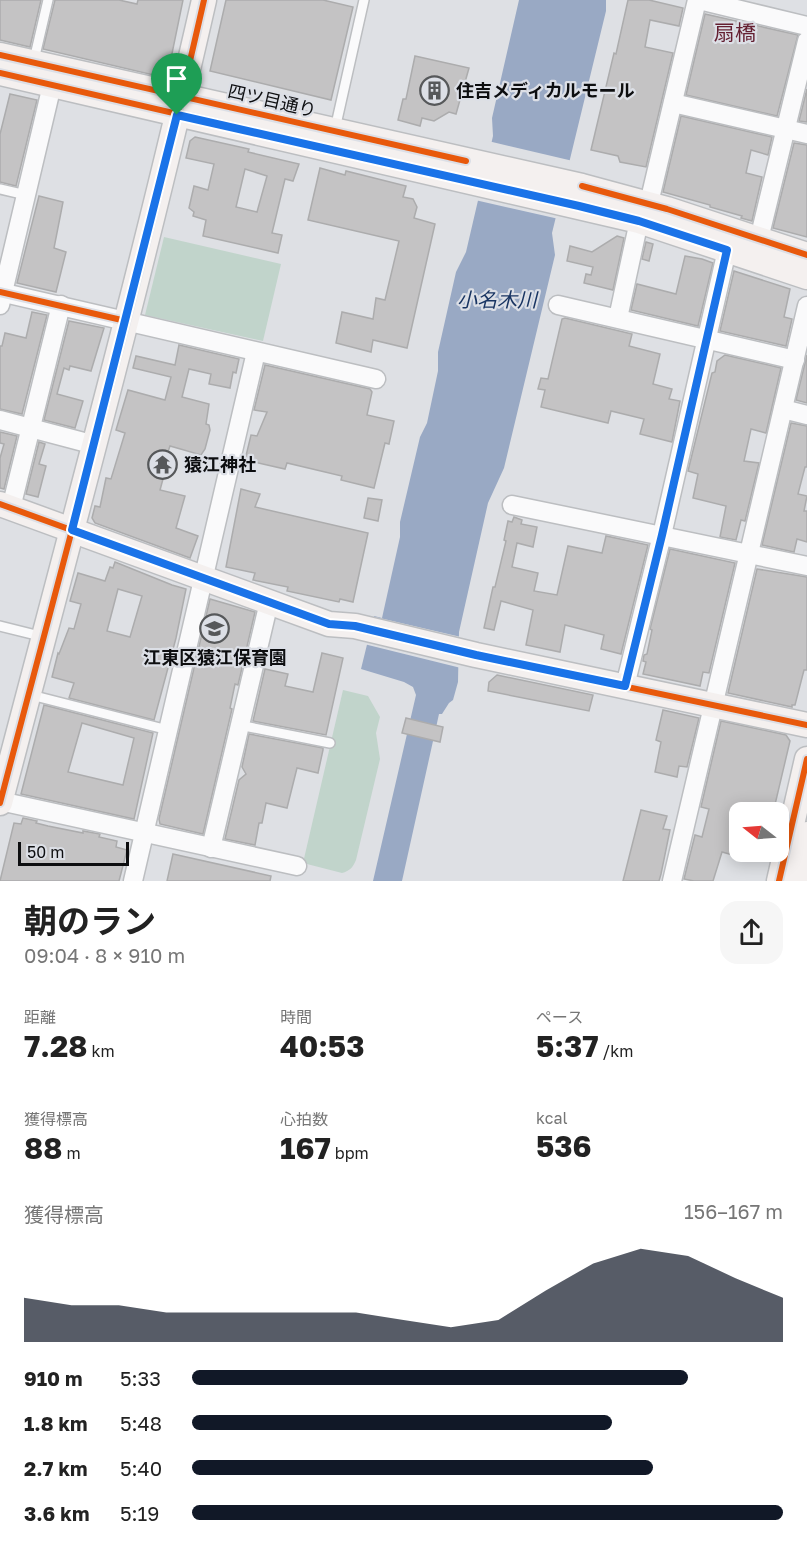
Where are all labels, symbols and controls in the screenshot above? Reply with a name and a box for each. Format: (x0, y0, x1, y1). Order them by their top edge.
district label: 扇橋 (714, 19, 756, 45)
pin (151, 53, 202, 115)
icon: arrive (160, 62, 193, 95)
building icon: 住吉メディカルモール (419, 75, 451, 107)
street label: 四ツ目通り (226, 79, 319, 121)
place label: 住吉メディカルモール (456, 79, 635, 101)
water label: 小名木川 (457, 287, 539, 311)
temple icon: 猿江神社 (147, 449, 179, 481)
place label: 猿江神社 (184, 453, 256, 475)
school or university icon: 江東区猿江保育園 (199, 613, 231, 645)
place label: 江東区猿江保育園 (143, 646, 287, 668)
north arrow (729, 802, 789, 862)
map controls (729, 802, 789, 862)
scale bar (18, 839, 129, 866)
text: 50 m (27, 842, 64, 862)
text: 朝のラン (24, 901, 156, 940)
button: share (720, 901, 783, 964)
text: 09:04 · 8 × 910 m (24, 943, 185, 967)
text: 距離 (24, 1007, 56, 1027)
text: 時間 (280, 1007, 312, 1027)
text: ペース (536, 1007, 583, 1027)
text: 7.28 (24, 1028, 87, 1064)
text: 40:53 (280, 1028, 364, 1064)
text: 5:37 (536, 1028, 599, 1064)
text: km (87, 1041, 115, 1061)
text: /km (599, 1041, 633, 1061)
text: kcal (536, 1108, 568, 1128)
text: 獲得標高 (24, 1109, 88, 1129)
text: 心拍数 (280, 1109, 328, 1129)
text: 536 (536, 1128, 592, 1164)
text: 88 (24, 1130, 62, 1166)
text: 167 (280, 1130, 331, 1166)
text: m (62, 1143, 81, 1163)
text: bpm (331, 1143, 369, 1163)
text: 156–167 m (684, 1199, 783, 1223)
text: 獲得標高 (24, 1202, 104, 1226)
text: 910 m (24, 1366, 83, 1390)
text: 5:33 (120, 1366, 161, 1390)
text: 1.8 km (24, 1411, 88, 1435)
text: 5:48 (120, 1411, 162, 1435)
text: 2.7 km (24, 1456, 88, 1480)
text: 5:40 (120, 1456, 162, 1480)
text: 3.6 km (24, 1501, 89, 1525)
text: 5:19 (120, 1501, 159, 1525)

